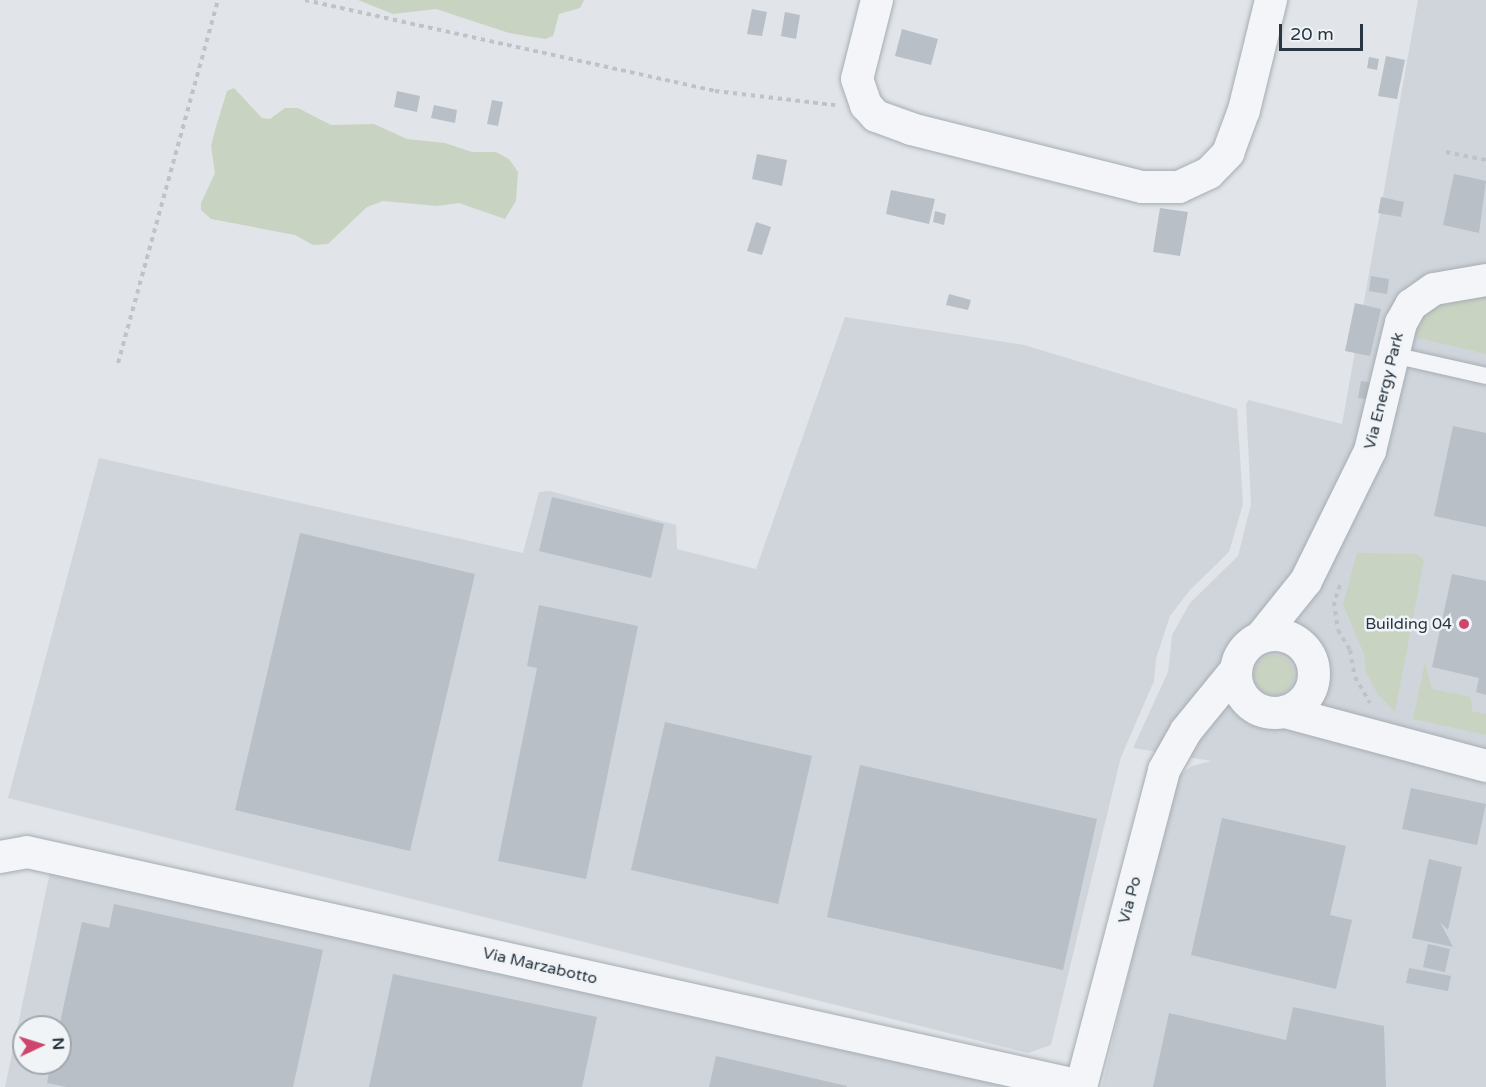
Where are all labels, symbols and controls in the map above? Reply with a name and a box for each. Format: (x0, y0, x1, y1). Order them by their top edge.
scale bar (1282, 12, 1366, 50)
text: 20 m (1290, 23, 1334, 45)
street label: Via Energy Park (1360, 331, 1408, 451)
place label: Building 04 (1365, 614, 1452, 634)
marker: Building 04 (1457, 617, 1471, 631)
street label: Via Po (1114, 874, 1146, 926)
street label: Via Marzabotto (481, 943, 599, 989)
north arrow (12, 1015, 72, 1075)
text: N (48, 1037, 68, 1051)

